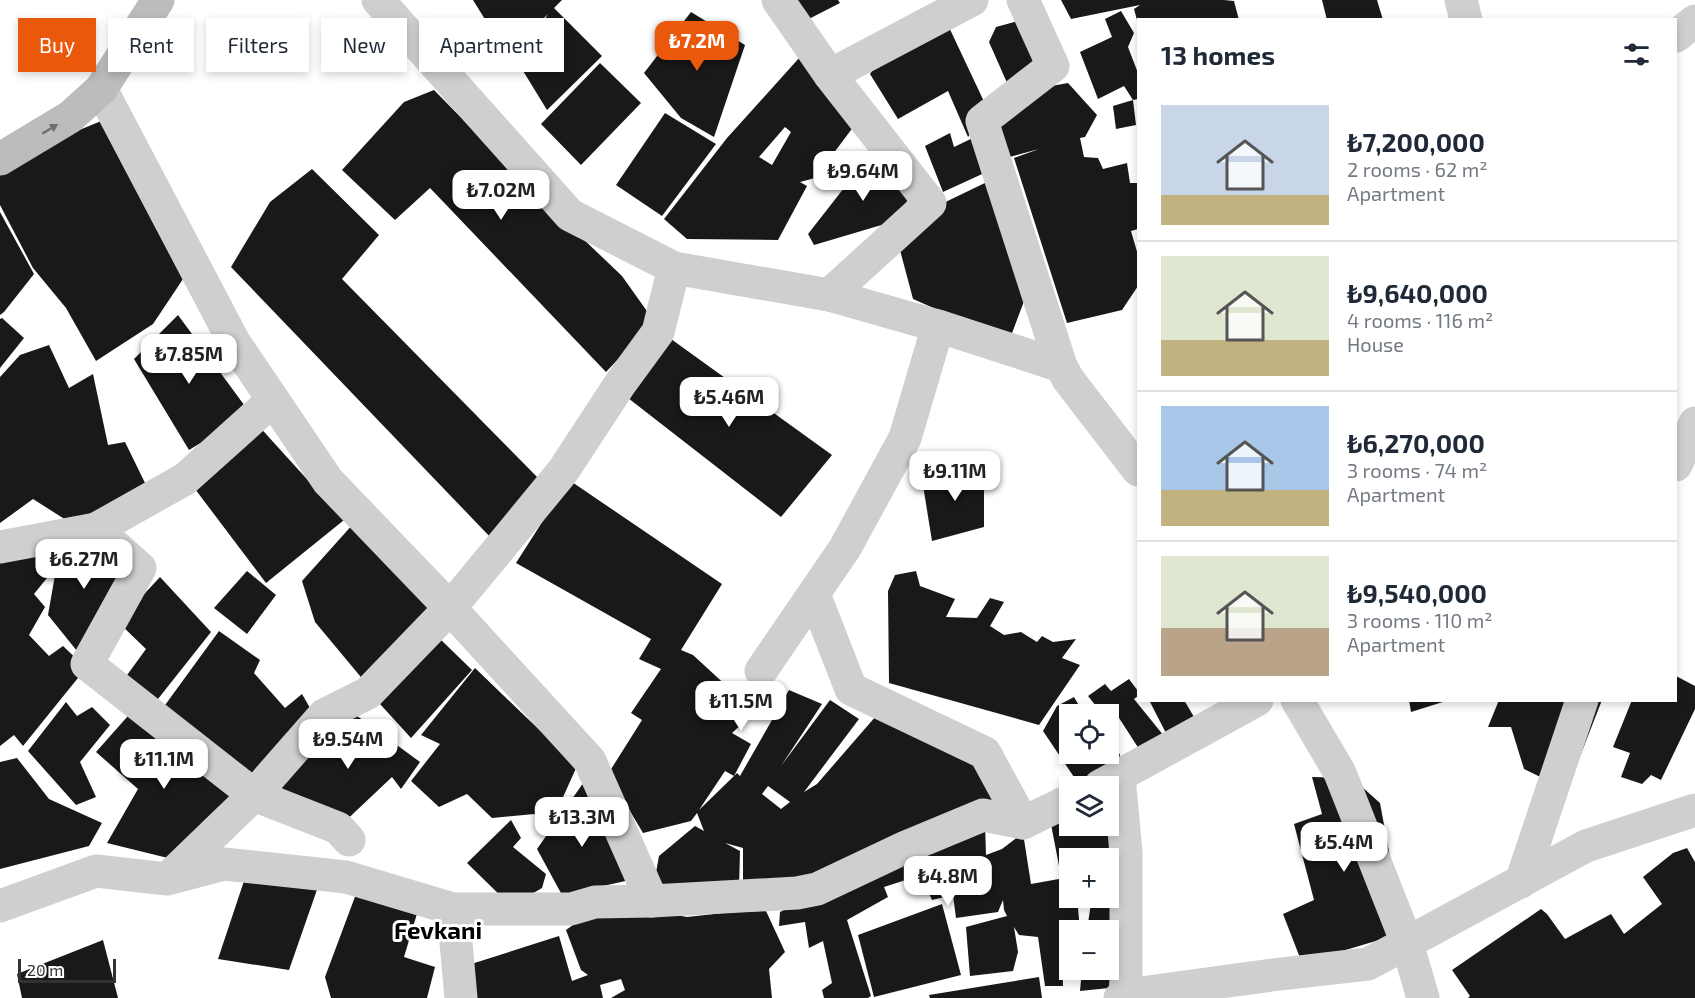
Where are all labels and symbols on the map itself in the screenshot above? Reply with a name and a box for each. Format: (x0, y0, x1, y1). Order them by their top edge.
pin: ₺7.2M (655, 21, 739, 72)
one-way arrow (42, 123, 58, 134)
pin: ₺9.64M (814, 151, 912, 202)
pin: ₺7.02M (452, 170, 550, 221)
pin: ₺7.85M (140, 334, 238, 385)
pin: ₺5.46M (680, 377, 778, 428)
pin: ₺9.11M (906, 451, 1004, 502)
pin: ₺6.27M (35, 539, 133, 590)
pin: ₺11.5M (692, 681, 790, 732)
pin: ₺9.54M (299, 719, 397, 770)
pin: ₺11.1M (115, 739, 213, 790)
pin: ₺13.3M (533, 797, 631, 848)
pin: ₺5.4M (1302, 822, 1386, 873)
pin: ₺4.8M (906, 856, 990, 907)
district label: Fevkani (394, 915, 482, 944)
scale bar (18, 956, 116, 984)

